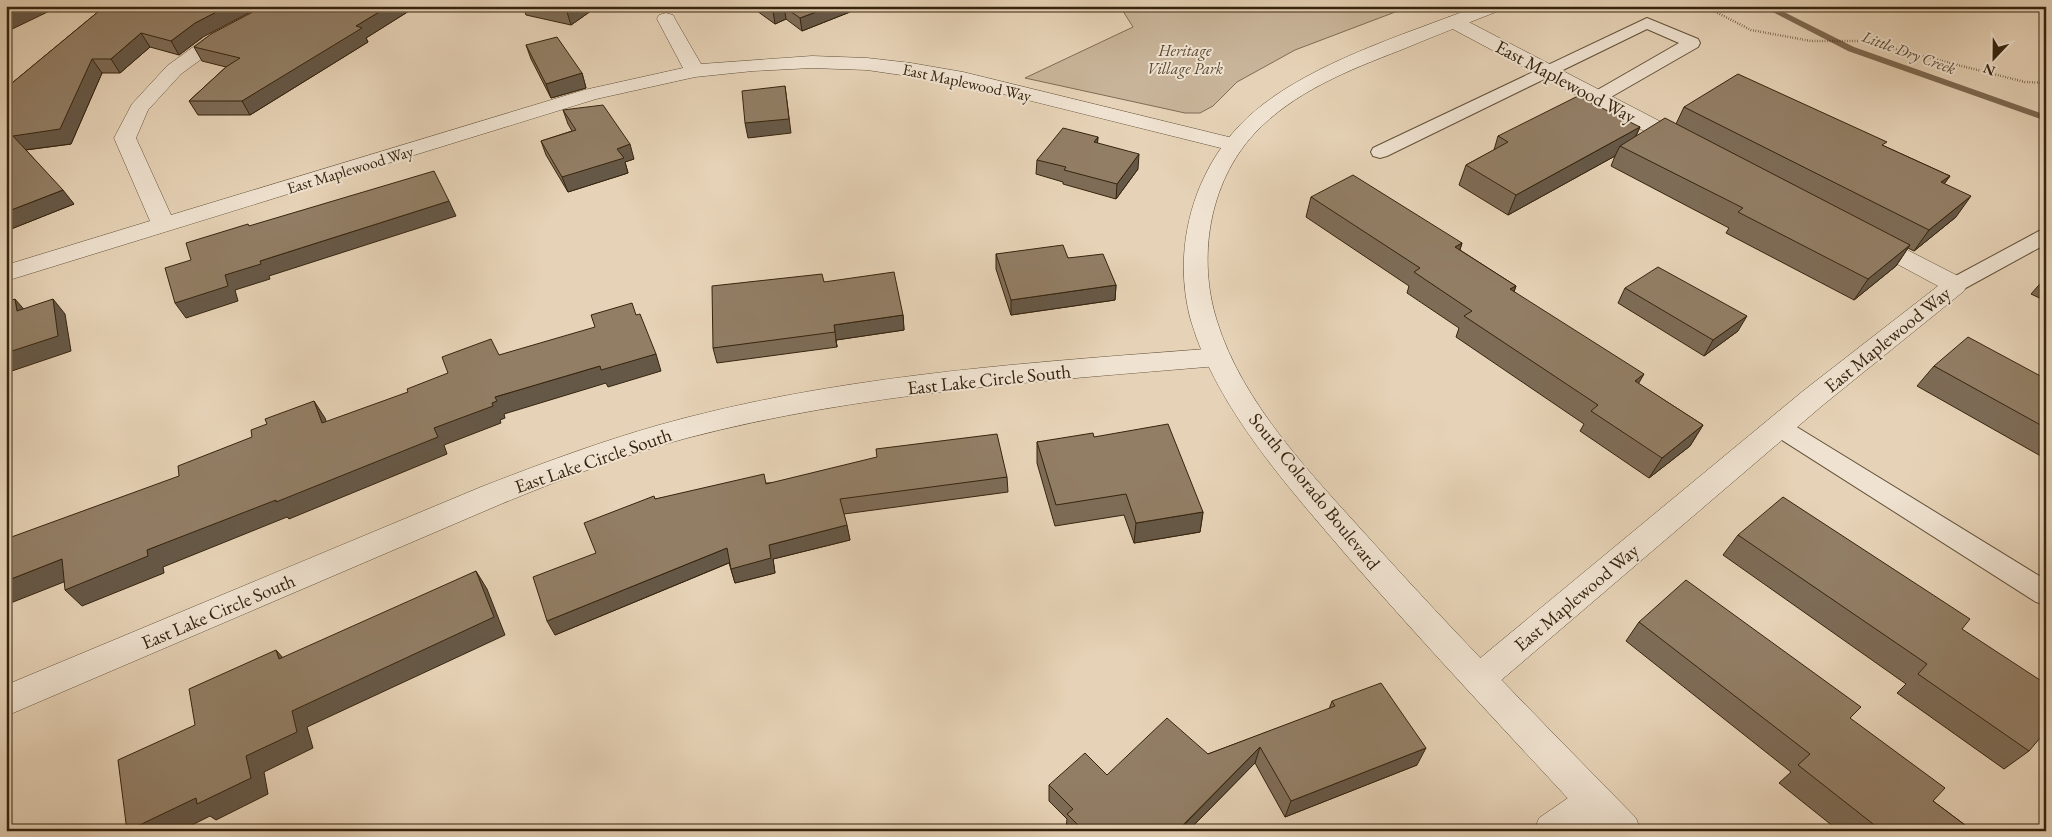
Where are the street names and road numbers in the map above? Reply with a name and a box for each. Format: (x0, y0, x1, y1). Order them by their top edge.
street label: East Maplewood Way (1491, 34, 1641, 129)
street label: East Maplewood Way (901, 59, 1034, 107)
street label: East Maplewood Way (284, 140, 417, 199)
street label: East Maplewood Way (1819, 280, 1956, 398)
street label: East Lake Circle South (906, 358, 1072, 401)
street label: South Colorado Boulevard (1243, 408, 1386, 575)
street label: East Lake Circle South (511, 422, 675, 499)
street label: East Maplewood Way (1509, 537, 1644, 657)
street label: East Lake Circle South (138, 568, 299, 655)

